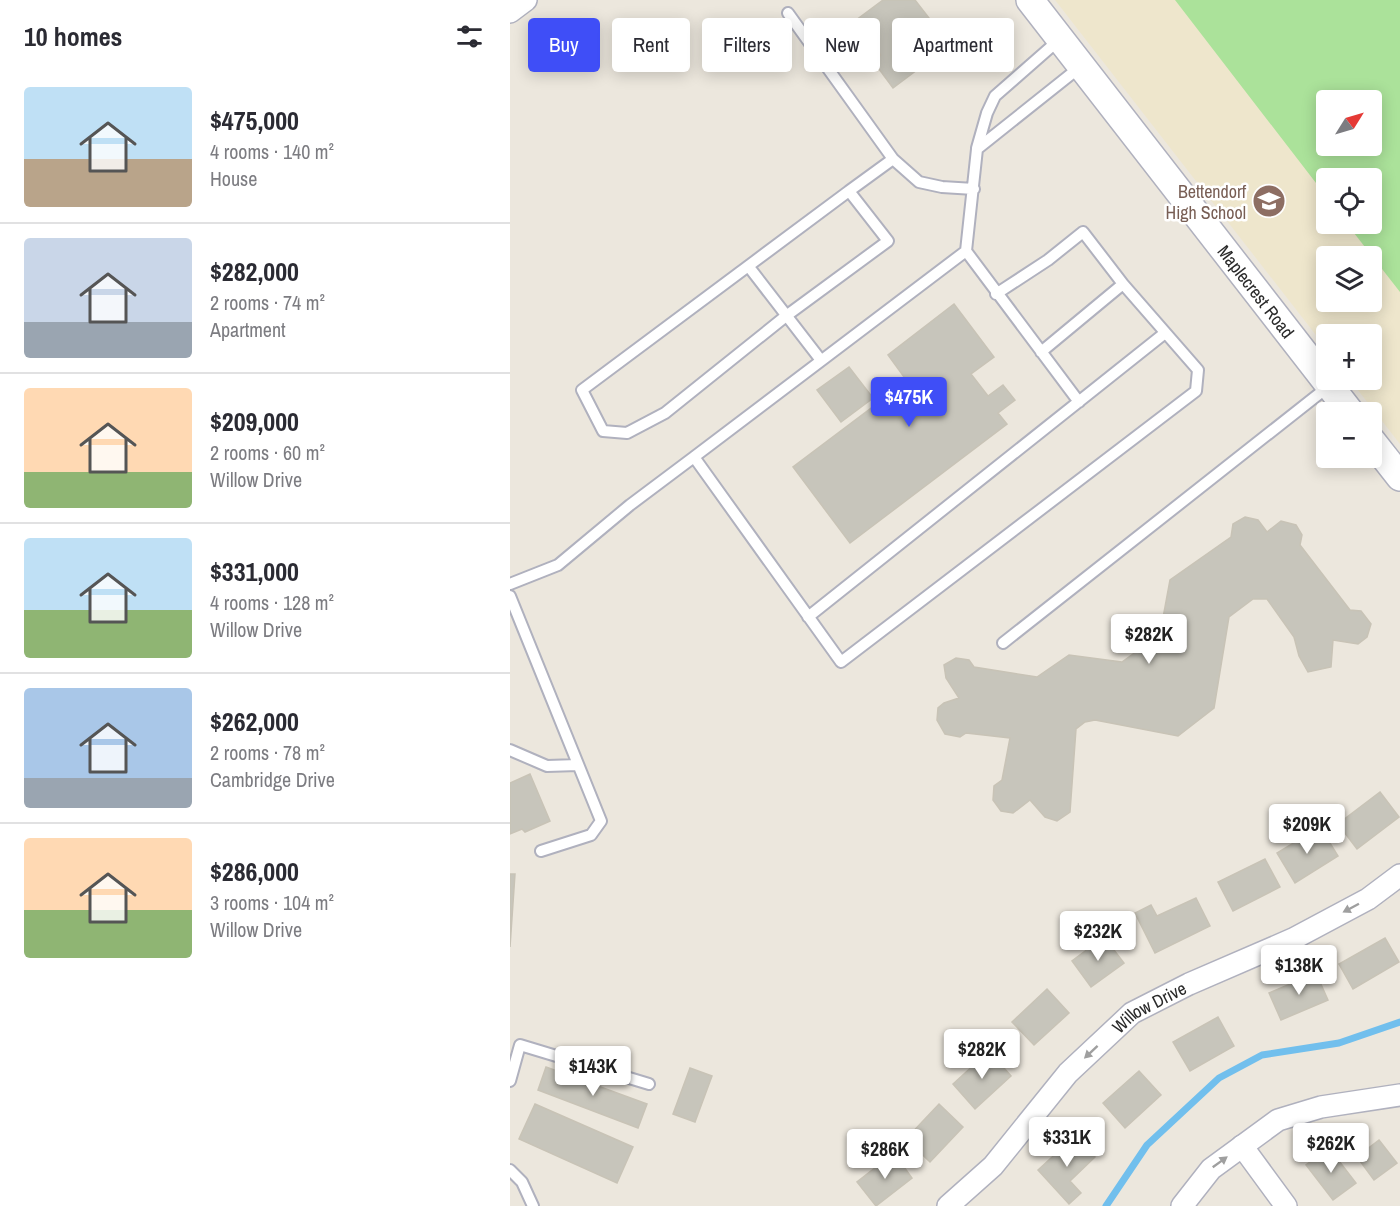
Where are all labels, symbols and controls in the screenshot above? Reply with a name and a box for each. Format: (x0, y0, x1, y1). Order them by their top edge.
chip: Buy (528, 18, 600, 72)
chip: Rent (612, 18, 690, 72)
chip: Filters (702, 18, 792, 72)
chip: New (804, 18, 880, 72)
chip: Apartment (892, 18, 1014, 72)
text: 10 homes (24, 19, 122, 54)
icon: filters (453, 20, 486, 53)
north arrow (1316, 90, 1382, 156)
map controls (1316, 90, 1382, 468)
text: $475,000 (210, 103, 299, 138)
icon: home (72, 111, 144, 183)
text: 4 rooms · 140 m² (210, 138, 334, 165)
text: House (210, 165, 257, 192)
button: locate (1316, 168, 1382, 234)
place label: Bettendorf High School (1166, 179, 1247, 225)
school or university icon: Bettendorf High School (1251, 183, 1287, 219)
street label: Maplecrest Road (1212, 240, 1300, 343)
button: layers (1316, 246, 1382, 312)
text: $282,000 (210, 254, 299, 289)
icon: home (72, 262, 144, 334)
text: 2 rooms · 74 m² (210, 289, 325, 316)
text: Apartment (210, 316, 286, 343)
button: + (1316, 324, 1382, 390)
pin: $475K (867, 377, 951, 428)
text: $475K (885, 383, 933, 410)
button: − (1316, 402, 1382, 468)
text: $209,000 (210, 404, 299, 439)
icon: home (72, 412, 144, 484)
text: 2 rooms · 60 m² (210, 439, 325, 466)
text: Willow Drive (210, 466, 302, 493)
text: $331,000 (210, 554, 299, 589)
icon: home (72, 562, 144, 634)
text: 4 rooms · 128 m² (210, 589, 334, 616)
pin: $282K (1107, 614, 1191, 665)
text: Willow Drive (210, 616, 302, 643)
text: $282K (1125, 620, 1173, 647)
text: $262,000 (210, 704, 299, 739)
icon: home (72, 712, 144, 784)
text: 2 rooms · 78 m² (210, 739, 325, 766)
text: Cambridge Drive (210, 766, 335, 793)
pin: $209K (1265, 804, 1349, 855)
text: $209K (1283, 810, 1331, 837)
text: $286,000 (210, 854, 299, 889)
icon: home (72, 862, 144, 934)
text: 3 rooms · 104 m² (210, 889, 334, 916)
one-way arrow (1343, 903, 1360, 913)
pin: $232K (1056, 911, 1140, 962)
text: Willow Drive (210, 916, 302, 943)
text: $232K (1074, 917, 1122, 944)
pin: $138K (1257, 945, 1341, 996)
text: $138K (1275, 951, 1323, 978)
street label: Willow Drive (1106, 975, 1190, 1038)
pin: $282K (940, 1029, 1024, 1080)
text: $282K (958, 1035, 1006, 1062)
one-way arrow (1084, 1045, 1099, 1058)
pin: $143K (551, 1046, 635, 1097)
text: $143K (569, 1052, 617, 1079)
pin: $331K (1025, 1117, 1109, 1168)
text: $331K (1043, 1123, 1091, 1150)
pin: $262K (1289, 1123, 1373, 1174)
pin: $286K (843, 1129, 927, 1180)
text: $262K (1307, 1129, 1355, 1156)
text: $286K (861, 1135, 909, 1162)
one-way arrow (1213, 1157, 1228, 1169)

